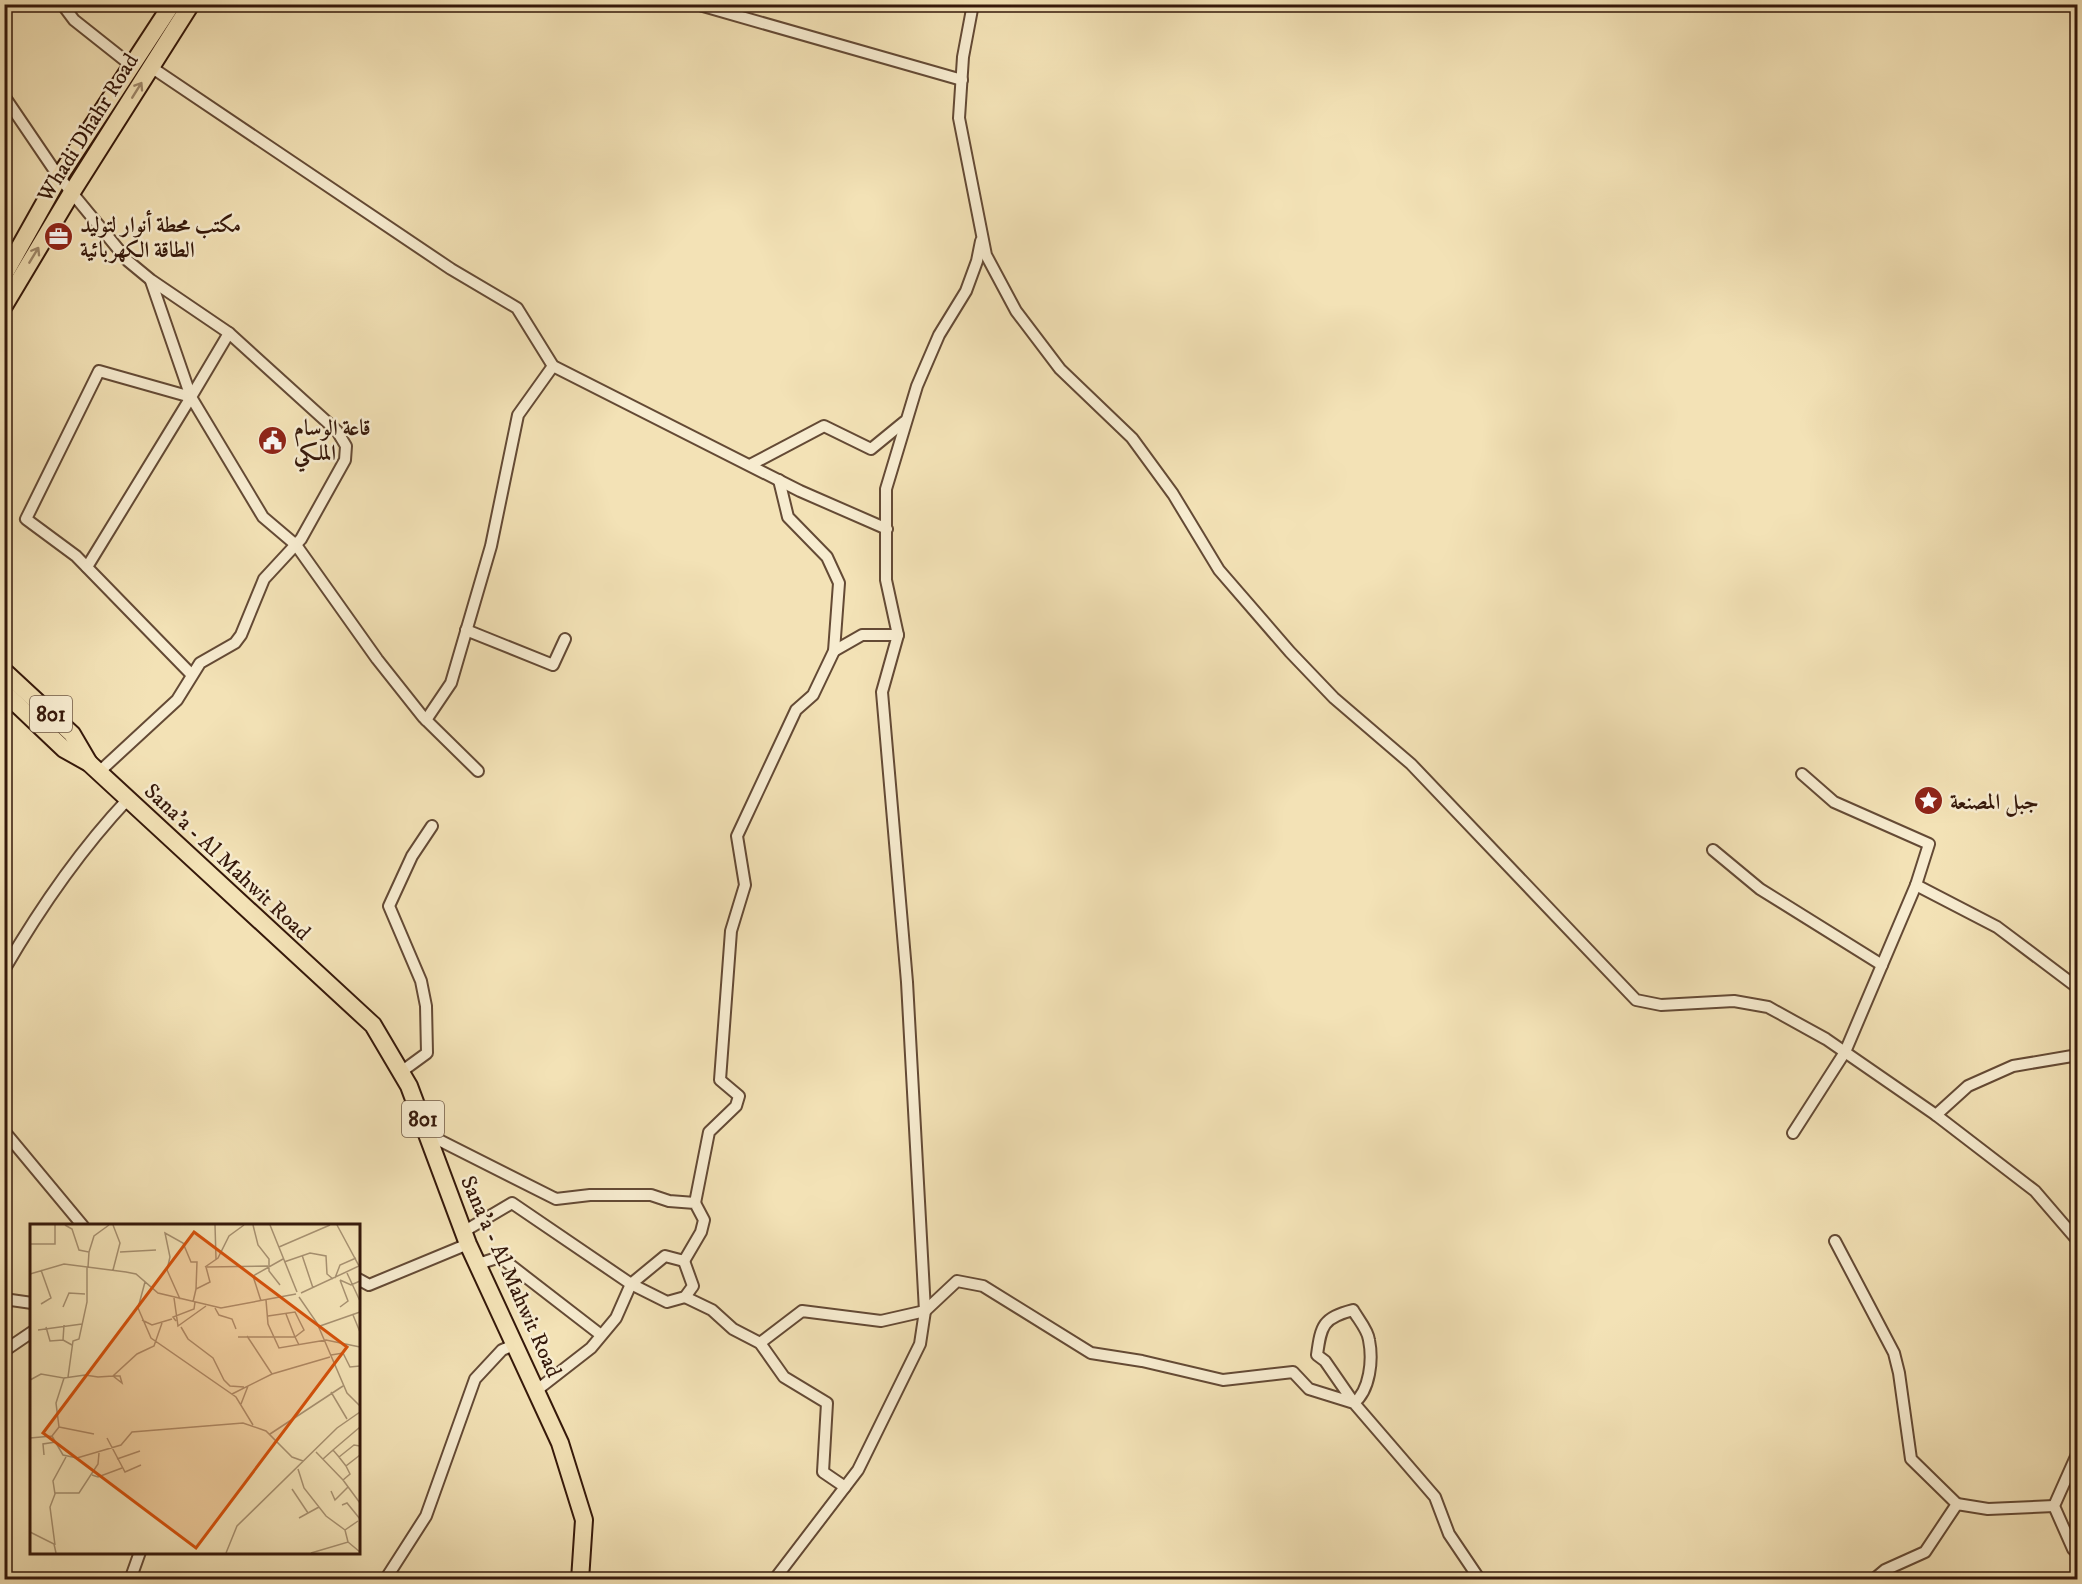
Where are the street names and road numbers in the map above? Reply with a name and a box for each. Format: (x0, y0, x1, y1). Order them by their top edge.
street label: Whadi Dhahr Road (31, 48, 145, 208)
road number: 801 (30, 696, 72, 732)
street label: Sana'a - Al Mahwit Road (138, 778, 316, 946)
road number: 801 (402, 1101, 444, 1137)
street label: Sana'a - Al Mahwit Road (454, 1172, 567, 1382)

